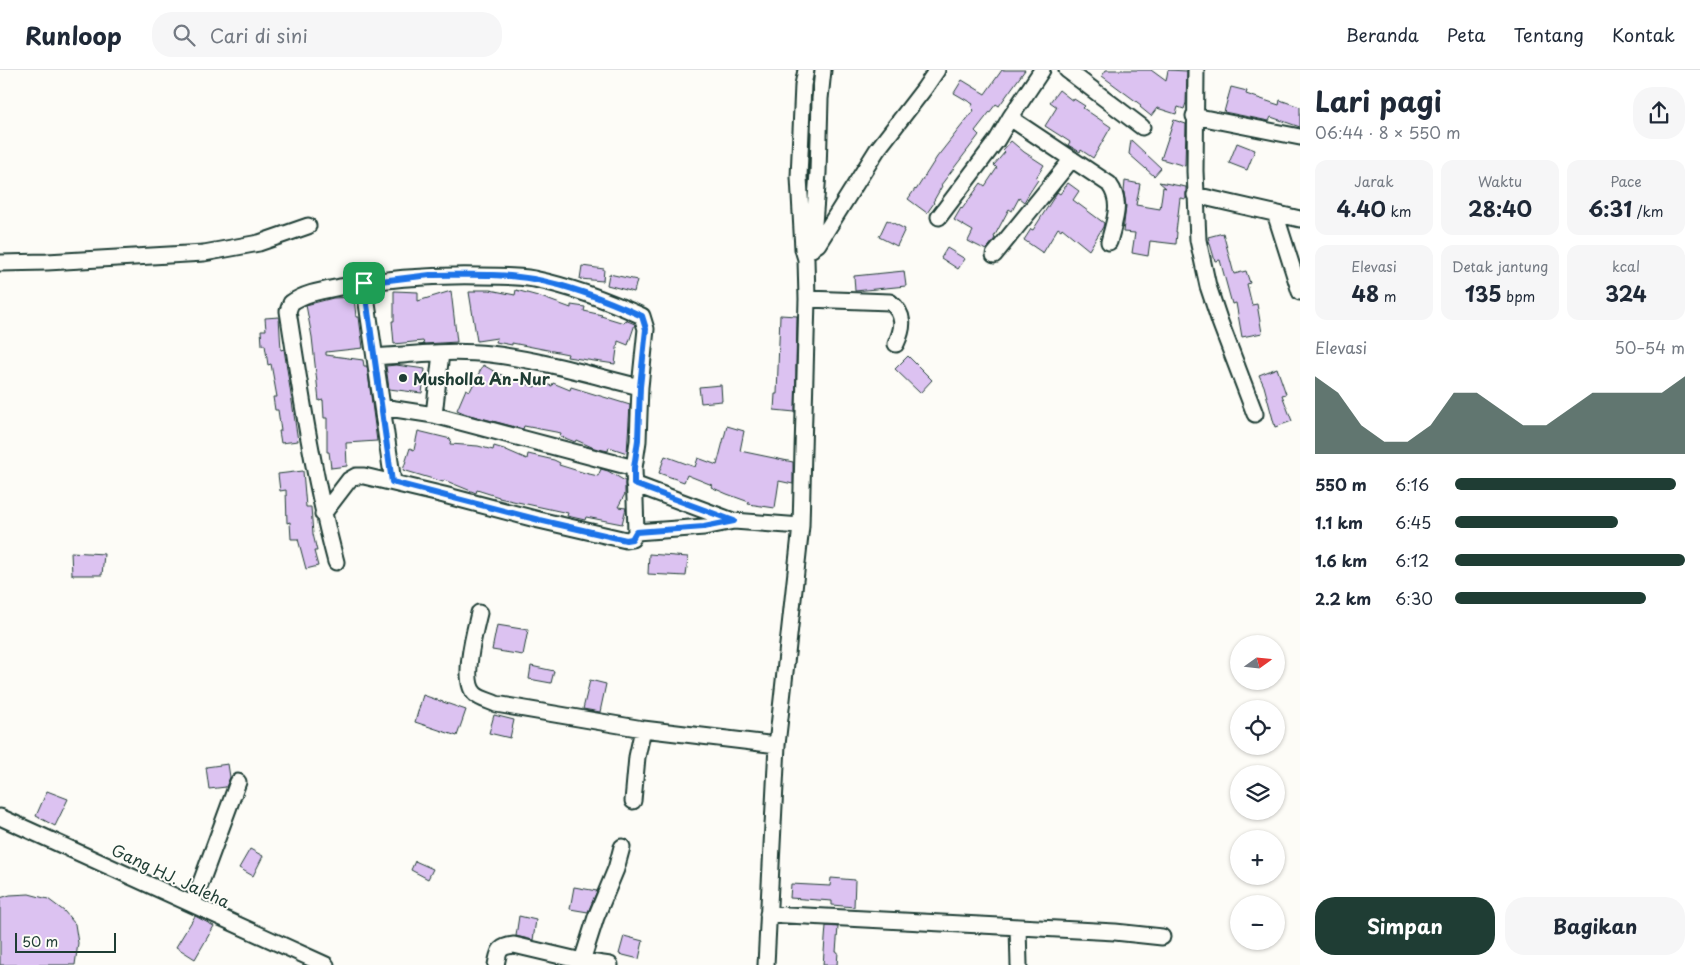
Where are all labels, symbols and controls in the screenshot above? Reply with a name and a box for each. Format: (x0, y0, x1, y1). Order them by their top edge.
search box (152, 12, 502, 57)
text: Runloop (25, 17, 122, 53)
icon: search (170, 21, 198, 49)
text: Cari di sini (210, 21, 308, 49)
text: Beranda (1346, 21, 1419, 48)
text: Peta (1447, 21, 1485, 48)
text: Tentang (1513, 21, 1584, 48)
text: Kontak (1612, 21, 1675, 48)
text: Lari pagi (1315, 79, 1442, 122)
button: share (1633, 87, 1685, 139)
text: 06:44 · 8 × 550 m (1315, 120, 1461, 144)
text: Jarak (1354, 171, 1394, 192)
text: Waktu (1478, 171, 1522, 192)
text: Pace (1610, 171, 1642, 192)
text: 4.40 (1337, 192, 1386, 224)
text: 28:40 (1468, 192, 1532, 224)
text: 6:31 (1588, 192, 1632, 224)
text: km (1386, 201, 1411, 222)
text: /km (1632, 201, 1664, 222)
text: Elevasi (1351, 256, 1397, 277)
text: Detak jantung (1452, 256, 1548, 277)
text: kcal (1612, 256, 1640, 277)
pin (343, 262, 385, 304)
icon: arrive (350, 269, 378, 297)
text: 48 (1352, 277, 1379, 309)
text: 135 (1465, 277, 1502, 309)
text: 324 (1605, 277, 1647, 309)
text: m (1379, 286, 1396, 307)
text: bpm (1502, 286, 1535, 307)
text: Elevasi (1315, 335, 1367, 359)
text: 50–54 m (1614, 335, 1685, 359)
place label: Musholla An-Nur (413, 366, 551, 390)
marker: Musholla An-Nur (397, 372, 409, 384)
text: 550 m (1315, 472, 1367, 496)
text: 6:16 (1395, 472, 1429, 496)
text: 1.1 km (1315, 510, 1363, 534)
text: 6:45 (1395, 510, 1431, 534)
text: 1.6 km (1315, 548, 1367, 572)
text: 6:12 (1395, 548, 1429, 572)
text: 2.2 km (1315, 586, 1371, 610)
text: 6:30 (1395, 586, 1433, 610)
north arrow (1230, 635, 1285, 690)
map controls (1230, 635, 1285, 950)
button: locate (1230, 700, 1285, 755)
button: layers (1230, 765, 1285, 820)
button: + (1230, 830, 1285, 885)
street label: Gang HJ. Jaleha (108, 837, 234, 913)
button: − (1230, 895, 1285, 950)
button: Simpan (1315, 897, 1495, 955)
button: Bagikan (1505, 897, 1685, 955)
scale bar (15, 930, 116, 953)
text: 50 m (22, 931, 58, 952)

